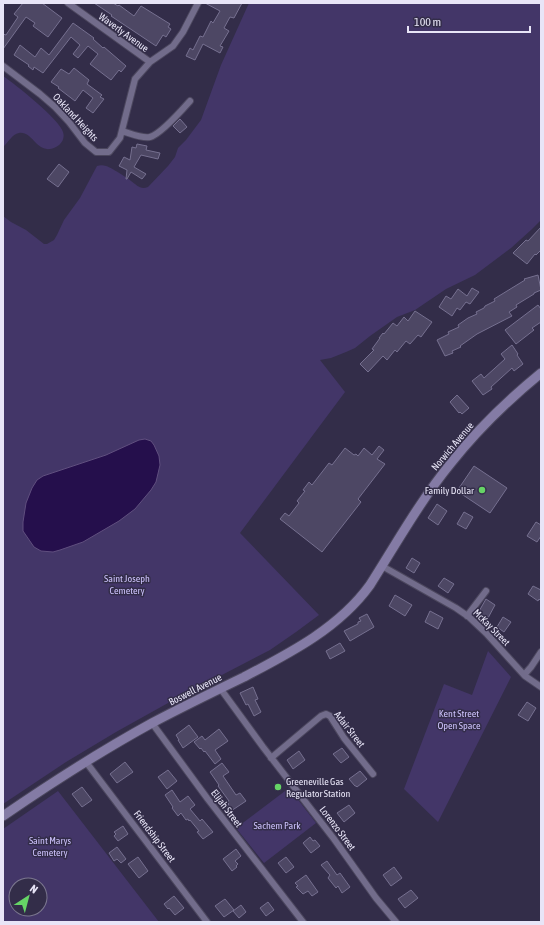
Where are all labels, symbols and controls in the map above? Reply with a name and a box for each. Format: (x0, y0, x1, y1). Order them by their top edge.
scale bar (408, 8, 530, 34)
street label: Waverly Avenue (97, 11, 151, 54)
text: 100 m (414, 15, 441, 29)
street label: Oakland Heights (51, 91, 101, 144)
street label: Norwich Avenue (429, 420, 476, 473)
place label: Family Dollar (425, 485, 475, 496)
marker: Family Dollar (477, 485, 487, 495)
park label: Saint Joseph Cemetery (104, 573, 150, 596)
street label: McKay Street (471, 607, 512, 648)
street label: Boswell Avenue (167, 671, 224, 707)
park label: Kent Street Open Space (437, 708, 481, 731)
street label: Adair Street (332, 709, 367, 750)
place label: Greeneville Gas Regulator Station (286, 776, 350, 799)
marker: Greeneville Gas Regulator Station (273, 782, 283, 792)
street label: Elijah Street (209, 787, 244, 829)
street label: Lorenzo Street (317, 804, 358, 853)
street label: Friendship Street (132, 808, 178, 864)
park label: Sachem Park (253, 820, 301, 831)
park label: Saint Marys Cemetery (29, 835, 72, 858)
north arrow (8, 877, 48, 917)
text: N (28, 882, 40, 896)

